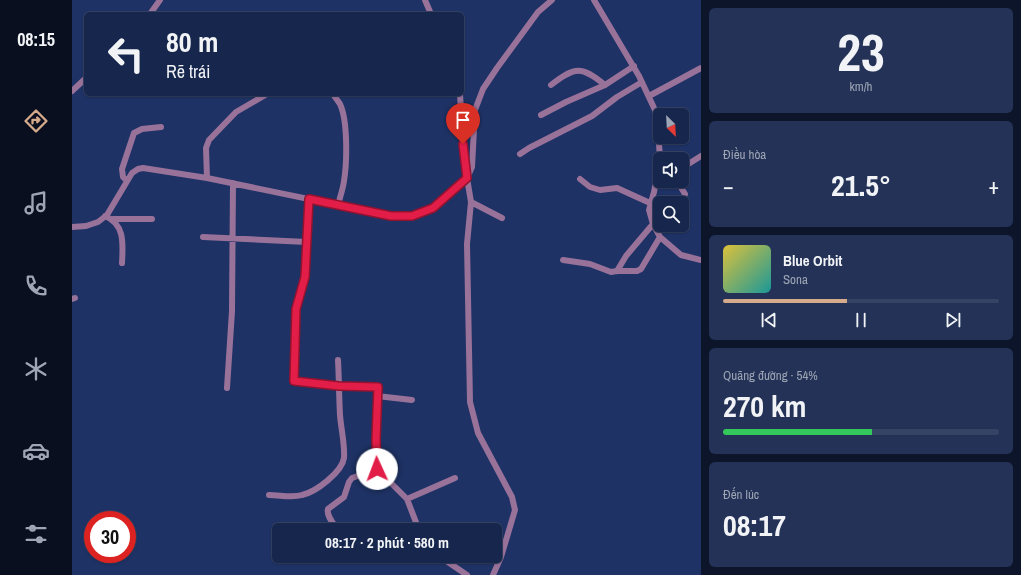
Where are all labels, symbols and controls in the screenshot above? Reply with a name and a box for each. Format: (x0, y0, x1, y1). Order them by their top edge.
text: 23 (837, 17, 885, 87)
text: 80 m (166, 23, 218, 61)
text: 08:15 (17, 27, 55, 52)
icon: left (100, 28, 152, 80)
text: Rẽ trái (166, 59, 210, 84)
text: km/h (849, 78, 873, 95)
pin (446, 103, 480, 144)
icon: directions (22, 107, 50, 135)
north arrow (653, 108, 689, 144)
map controls (653, 108, 689, 232)
icon: arrive (452, 109, 474, 131)
text: Điều hòa (723, 146, 766, 163)
button: sound (653, 152, 689, 188)
text: 21.5° (831, 165, 891, 205)
text: − (723, 171, 734, 201)
text: + (988, 171, 999, 201)
icon: music (22, 189, 50, 217)
button: search (653, 196, 689, 232)
text: Blue Orbit (783, 250, 842, 271)
text: Sona (783, 271, 808, 288)
icon: phone (22, 272, 50, 300)
icon: previous (758, 309, 780, 331)
icon: pause (850, 309, 872, 331)
icon: next (942, 309, 964, 331)
icon: climate (22, 355, 50, 383)
text: Quãng đường · 54% (723, 367, 818, 384)
text: 270 km (723, 386, 806, 426)
icon: car (22, 437, 50, 465)
position arrow (356, 448, 398, 490)
text: Đến lúc (723, 486, 759, 503)
text: 08:17 (723, 505, 786, 545)
speed limit sign: 30 (84, 511, 136, 563)
icon: filters (22, 520, 50, 548)
text: 08:17 · 2 phút · 580 m (325, 532, 449, 553)

